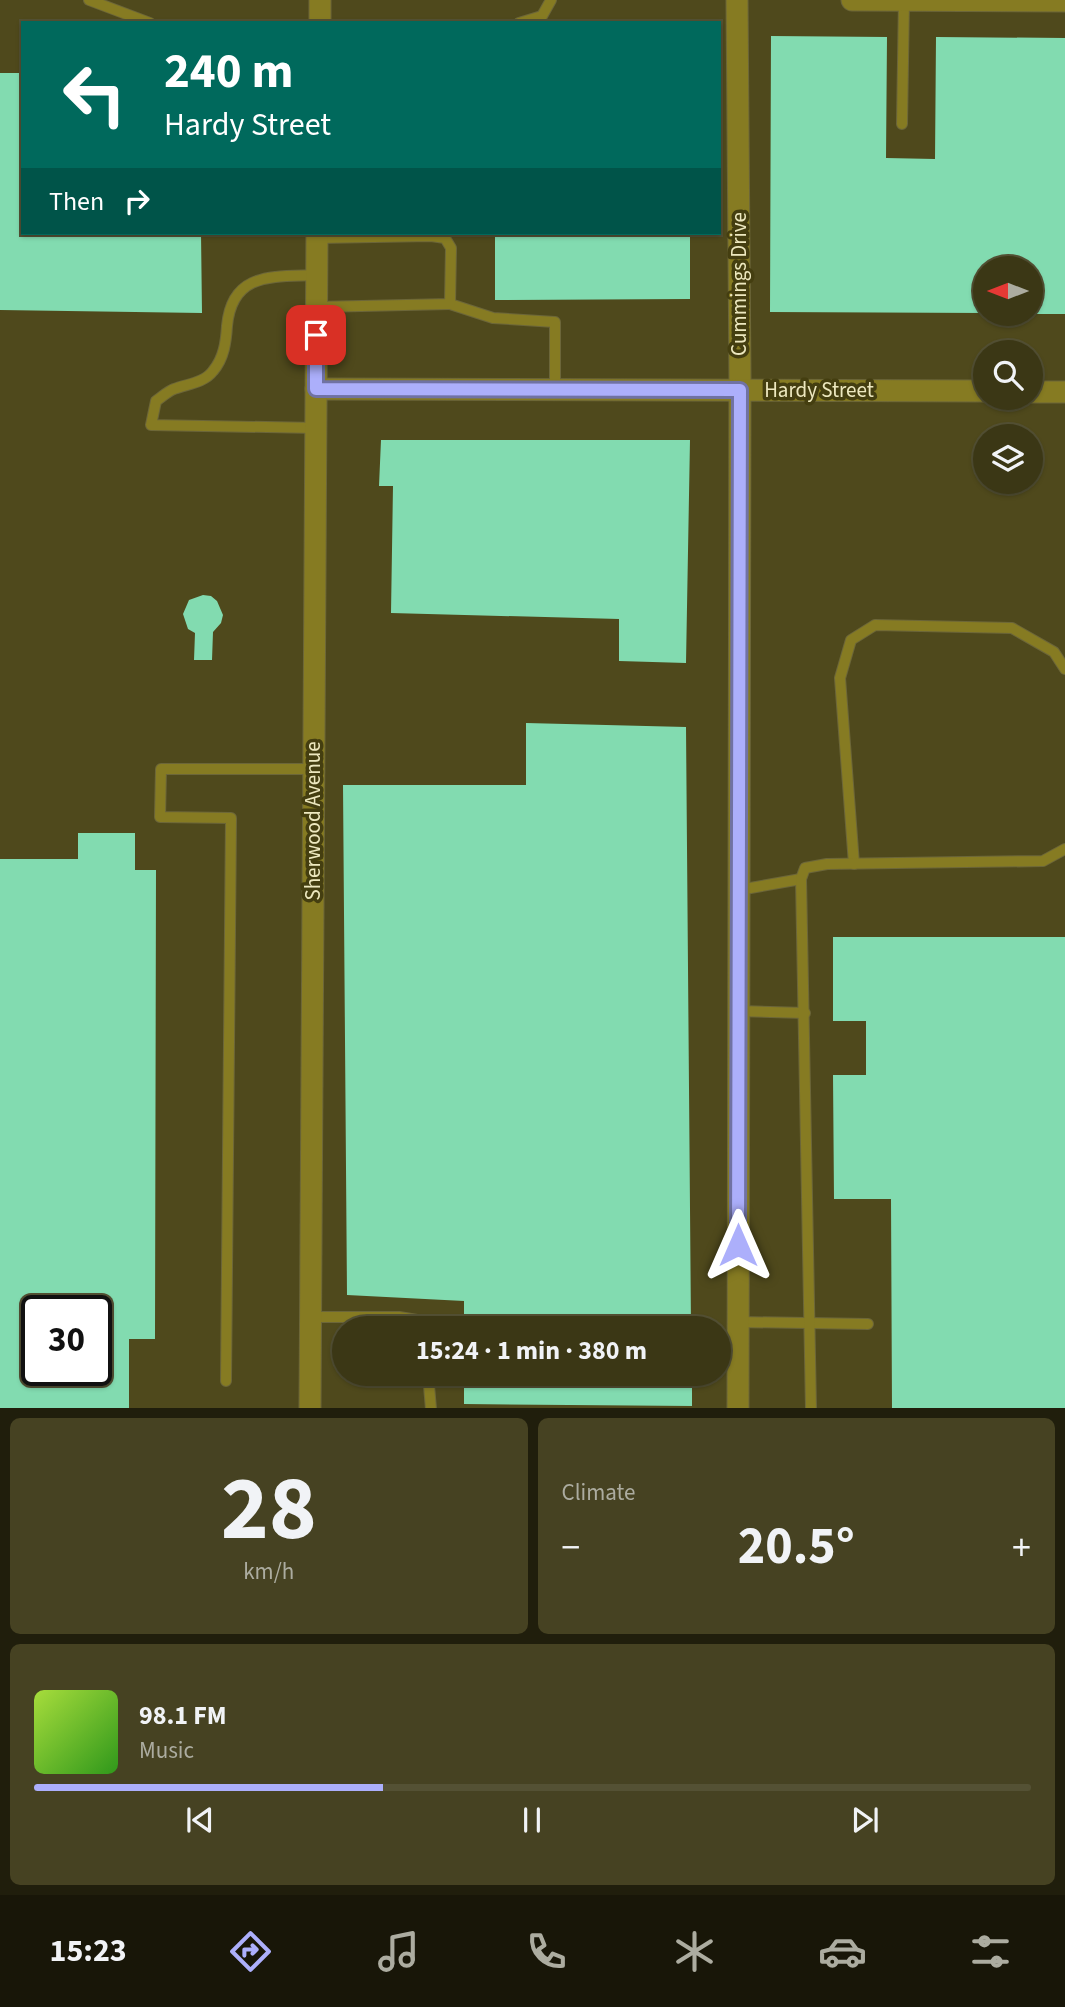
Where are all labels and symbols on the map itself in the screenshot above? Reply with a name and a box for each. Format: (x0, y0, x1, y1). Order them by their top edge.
street label: Cummings Drive (724, 212, 754, 356)
north arrow (973, 256, 1043, 326)
pin (286, 305, 346, 365)
street label: Hardy Street (764, 375, 874, 405)
street label: Sherwood Avenue (298, 741, 328, 901)
position arrow (701, 1208, 775, 1282)
speed limit sign: 30 (21, 1295, 112, 1386)

